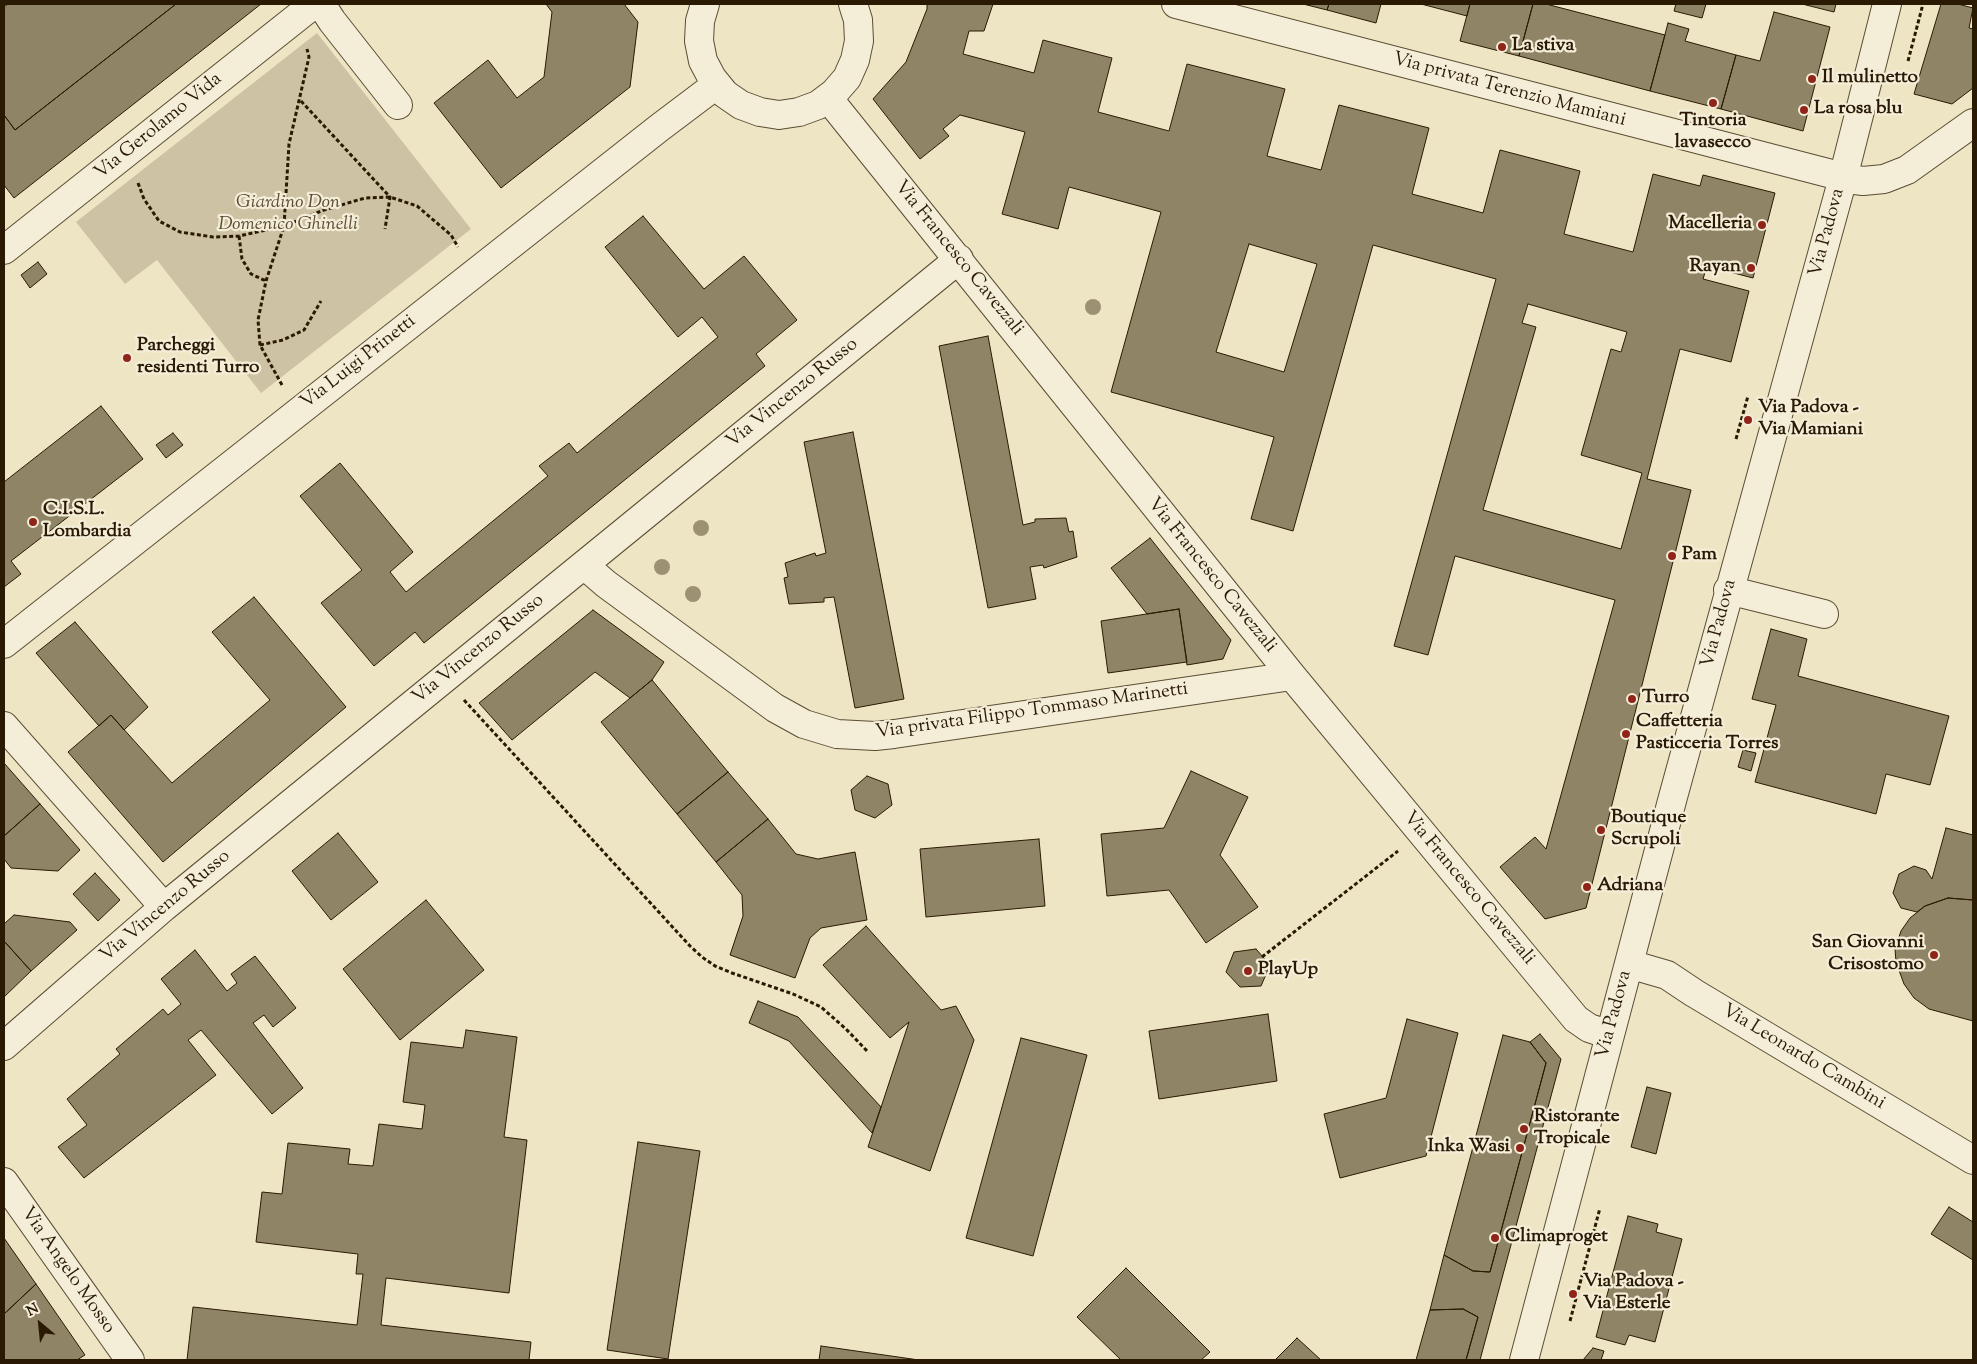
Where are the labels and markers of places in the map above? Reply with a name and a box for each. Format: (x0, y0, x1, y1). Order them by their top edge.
place label: La stiva (1512, 36, 1574, 58)
marker: La stiva (1496, 41, 1508, 53)
place label: Il mulinetto (1822, 68, 1918, 90)
marker: Il mulinetto (1806, 73, 1818, 85)
marker: Tintoria lavasecco (1707, 97, 1719, 109)
place label: La rosa blu (1814, 99, 1902, 121)
marker: La rosa blu (1798, 104, 1810, 116)
place label: Tintoria lavasecco (1675, 111, 1751, 155)
place label: Macelleria (1668, 214, 1752, 236)
marker: Macelleria (1756, 219, 1768, 231)
place label: Rayan (1689, 257, 1741, 279)
marker: Rayan (1745, 262, 1757, 274)
place label: Parcheggi residenti Turro (137, 336, 259, 380)
marker: Parcheggi residenti Turro (121, 352, 133, 364)
place label: Via Padova - Via Mamiani (1758, 398, 1863, 442)
marker: Via Padova - Via Mamiani (1742, 414, 1754, 426)
place label: C.I.S.L. Lombardia (43, 500, 131, 544)
marker: C.I.S.L. Lombardia (27, 516, 39, 528)
place label: Pam (1682, 545, 1717, 567)
marker: Pam (1666, 550, 1678, 562)
place label: Turro (1642, 688, 1689, 710)
marker: Turro (1626, 693, 1638, 705)
place label: Caffetteria Pasticceria Torres (1636, 712, 1778, 756)
marker: Caffetteria Pasticceria Torres (1620, 728, 1632, 740)
place label: Boutique Scrupoli (1611, 808, 1686, 852)
marker: Boutique Scrupoli (1595, 824, 1607, 836)
place label: Adriana (1597, 876, 1663, 898)
marker: Adriana (1581, 881, 1593, 893)
place label: San Giovanni Crisostomo (1811, 933, 1924, 977)
marker: San Giovanni Crisostomo (1928, 949, 1940, 961)
place label: PlayUp (1258, 960, 1318, 982)
marker: PlayUp (1242, 965, 1254, 977)
place label: Ristorante Tropicale (1534, 1107, 1620, 1151)
marker: Ristorante Tropicale (1518, 1123, 1530, 1135)
place label: Inka Wasi (1428, 1137, 1510, 1159)
marker: Inka Wasi (1514, 1142, 1526, 1154)
place label: Climaproget (1505, 1227, 1608, 1249)
marker: Climaproget (1489, 1232, 1501, 1244)
place label: Via Padova - Via Esterle (1583, 1272, 1684, 1316)
marker: Via Padova - Via Esterle (1567, 1288, 1579, 1300)

